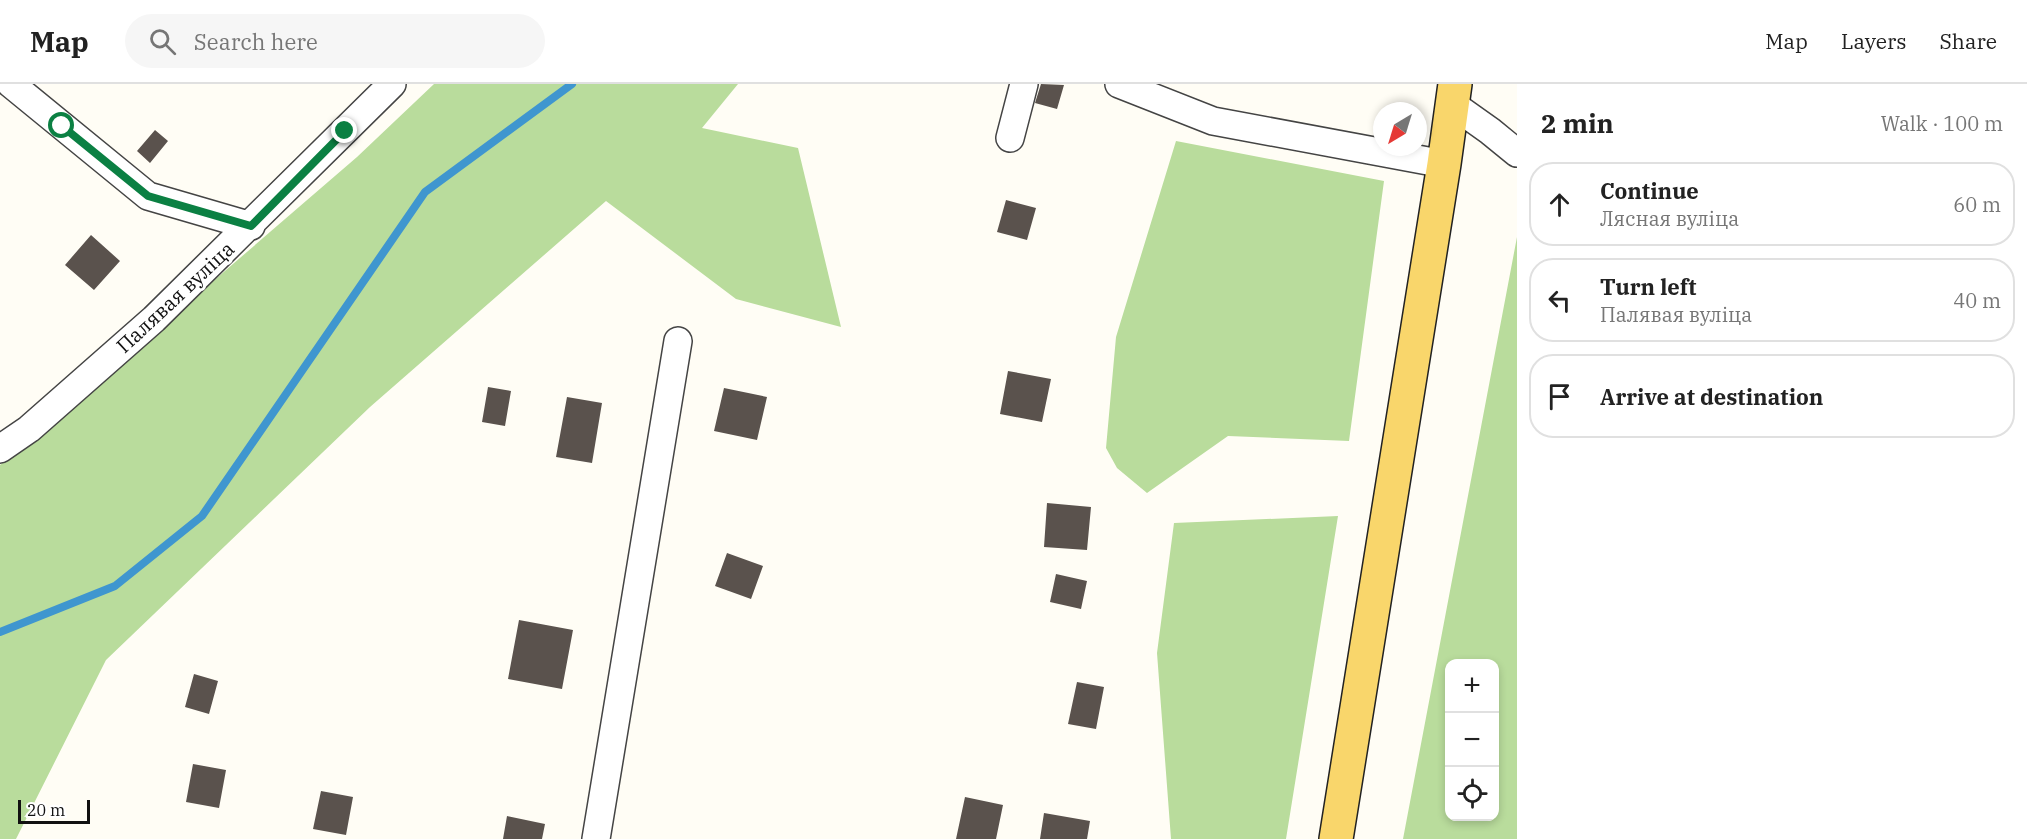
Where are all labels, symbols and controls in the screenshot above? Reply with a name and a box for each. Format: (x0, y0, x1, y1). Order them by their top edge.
search box (125, 14, 545, 68)
text: Map (30, 23, 89, 60)
icon: search (146, 25, 179, 58)
text: Search here (194, 27, 318, 56)
text: Map (1765, 27, 1808, 55)
text: Layers (1841, 27, 1907, 55)
text: Share (1940, 27, 1997, 55)
north arrow (1373, 102, 1427, 156)
text: 2 min (1541, 106, 1614, 140)
text: Walk · 100 m (1881, 110, 2003, 137)
route start (48, 112, 74, 138)
route end (331, 117, 357, 143)
text: Continue (1600, 176, 1699, 205)
icon: ahead (1543, 188, 1576, 221)
text: 60 m (1953, 191, 2001, 218)
text: Лясная вуліца (1600, 205, 1739, 232)
street label: Палявая вуліца (110, 235, 240, 359)
text: Turn left (1600, 272, 1696, 301)
icon: left (1543, 284, 1576, 317)
text: 40 m (1953, 287, 2001, 314)
text: Палявая вуліца (1600, 301, 1752, 328)
icon: arrive (1543, 380, 1576, 413)
text: Arrive at destination (1600, 382, 1823, 411)
map controls (1445, 659, 1499, 821)
button: + (1445, 659, 1499, 713)
button: − (1445, 713, 1499, 767)
button: locate (1445, 767, 1499, 821)
scale bar (18, 797, 90, 824)
text: 20 m (27, 800, 65, 820)

